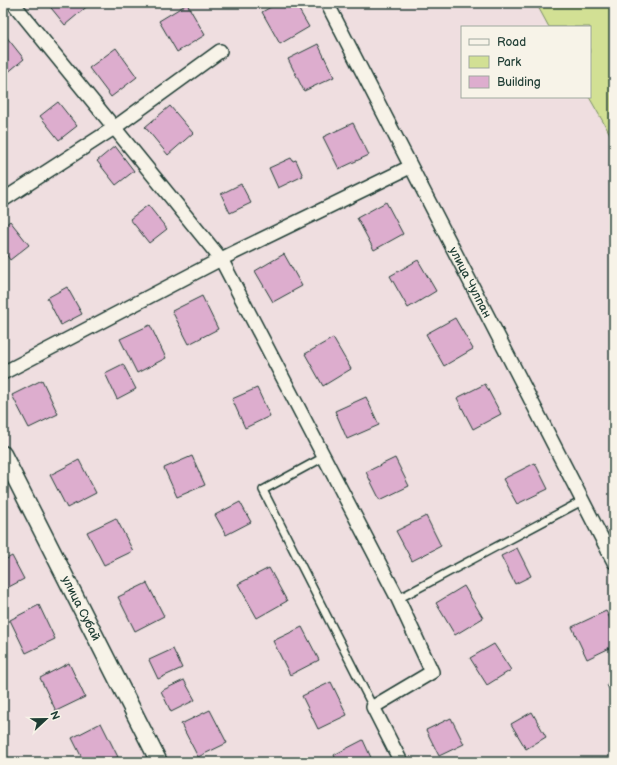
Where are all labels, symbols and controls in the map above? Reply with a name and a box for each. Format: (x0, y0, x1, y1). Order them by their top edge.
legend (461, 26, 591, 98)
text: Road (497, 35, 526, 50)
text: Park (497, 55, 521, 70)
text: Building (497, 75, 541, 90)
street label: улица Чулпан (446, 245, 494, 321)
street label: улица Субай (58, 574, 103, 644)
north arrow (26, 699, 66, 739)
text: N (47, 709, 62, 722)

